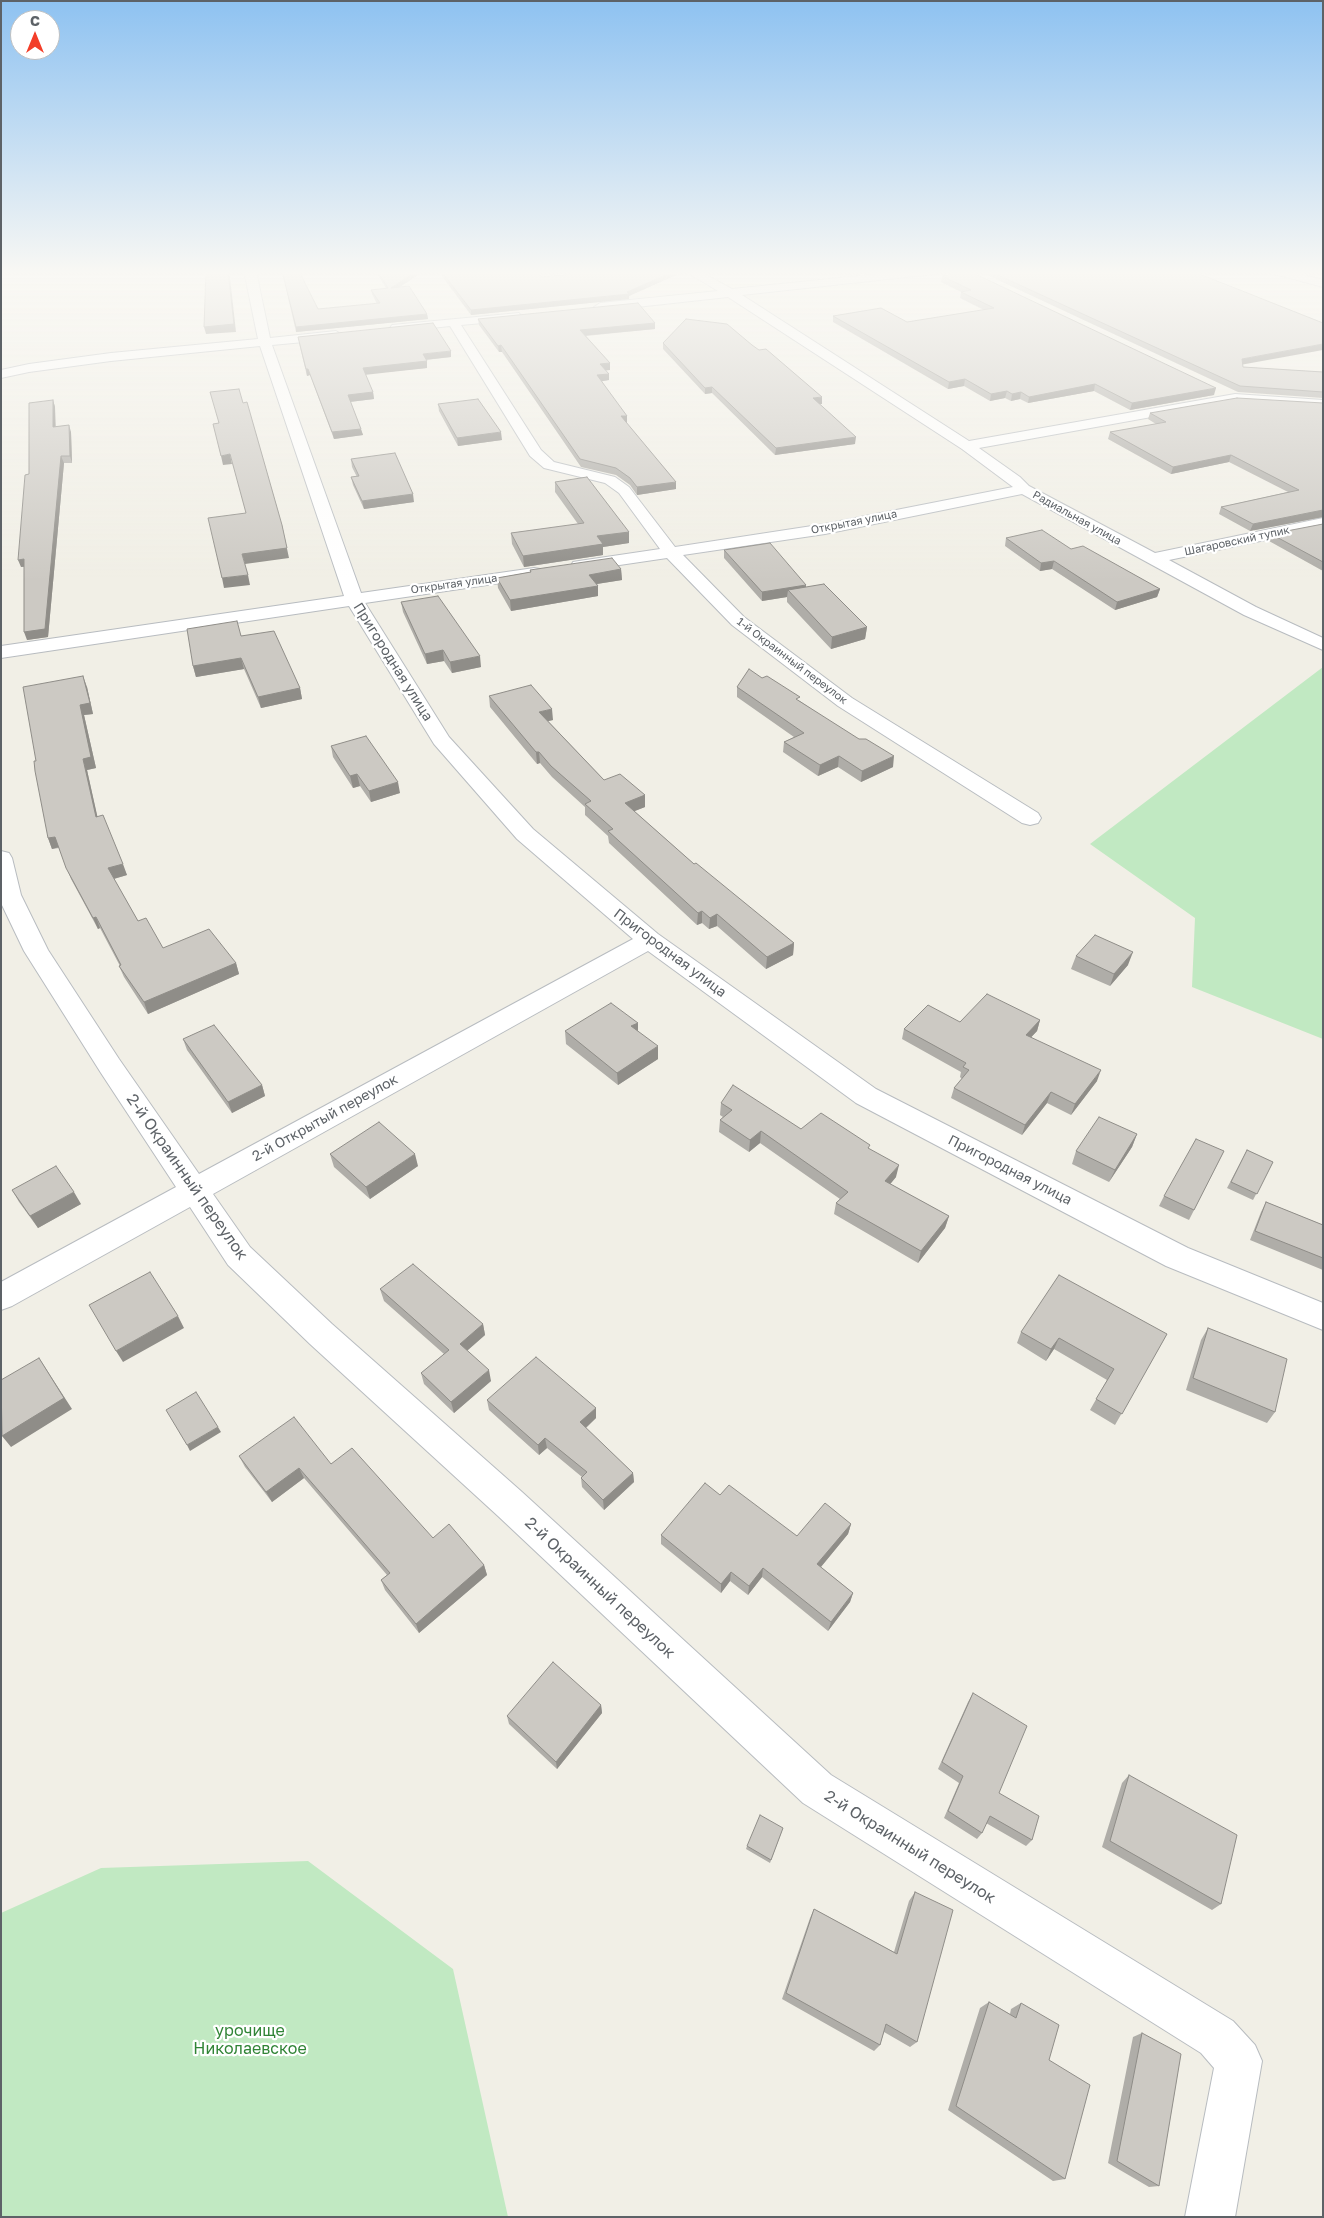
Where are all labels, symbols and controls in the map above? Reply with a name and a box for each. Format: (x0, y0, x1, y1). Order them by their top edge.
north arrow (10, 10, 60, 60)
text: С (30, 12, 40, 29)
street label: Радиальная улица (1030, 488, 1124, 548)
street label: Открытая улица (810, 507, 898, 537)
street label: Шагаровский тупик (1183, 523, 1291, 559)
street label: Открытая улица (410, 571, 498, 597)
street label: Пригородная улица (350, 600, 436, 724)
street label: 1-й Окраинный переулок (734, 615, 850, 707)
street label: Пригородная улица (610, 905, 730, 1001)
street label: 2-й Открытый переулок (249, 1071, 401, 1165)
street label: 2-й Окраинный переулок (122, 1090, 252, 1264)
street label: Пригородная улица (945, 1131, 1075, 1209)
street label: 2-й Окраинный переулок (521, 1513, 679, 1663)
street label: 2-й Окраинный переулок (821, 1786, 999, 1908)
park label: урочище Николаевское (193, 2021, 307, 2059)

